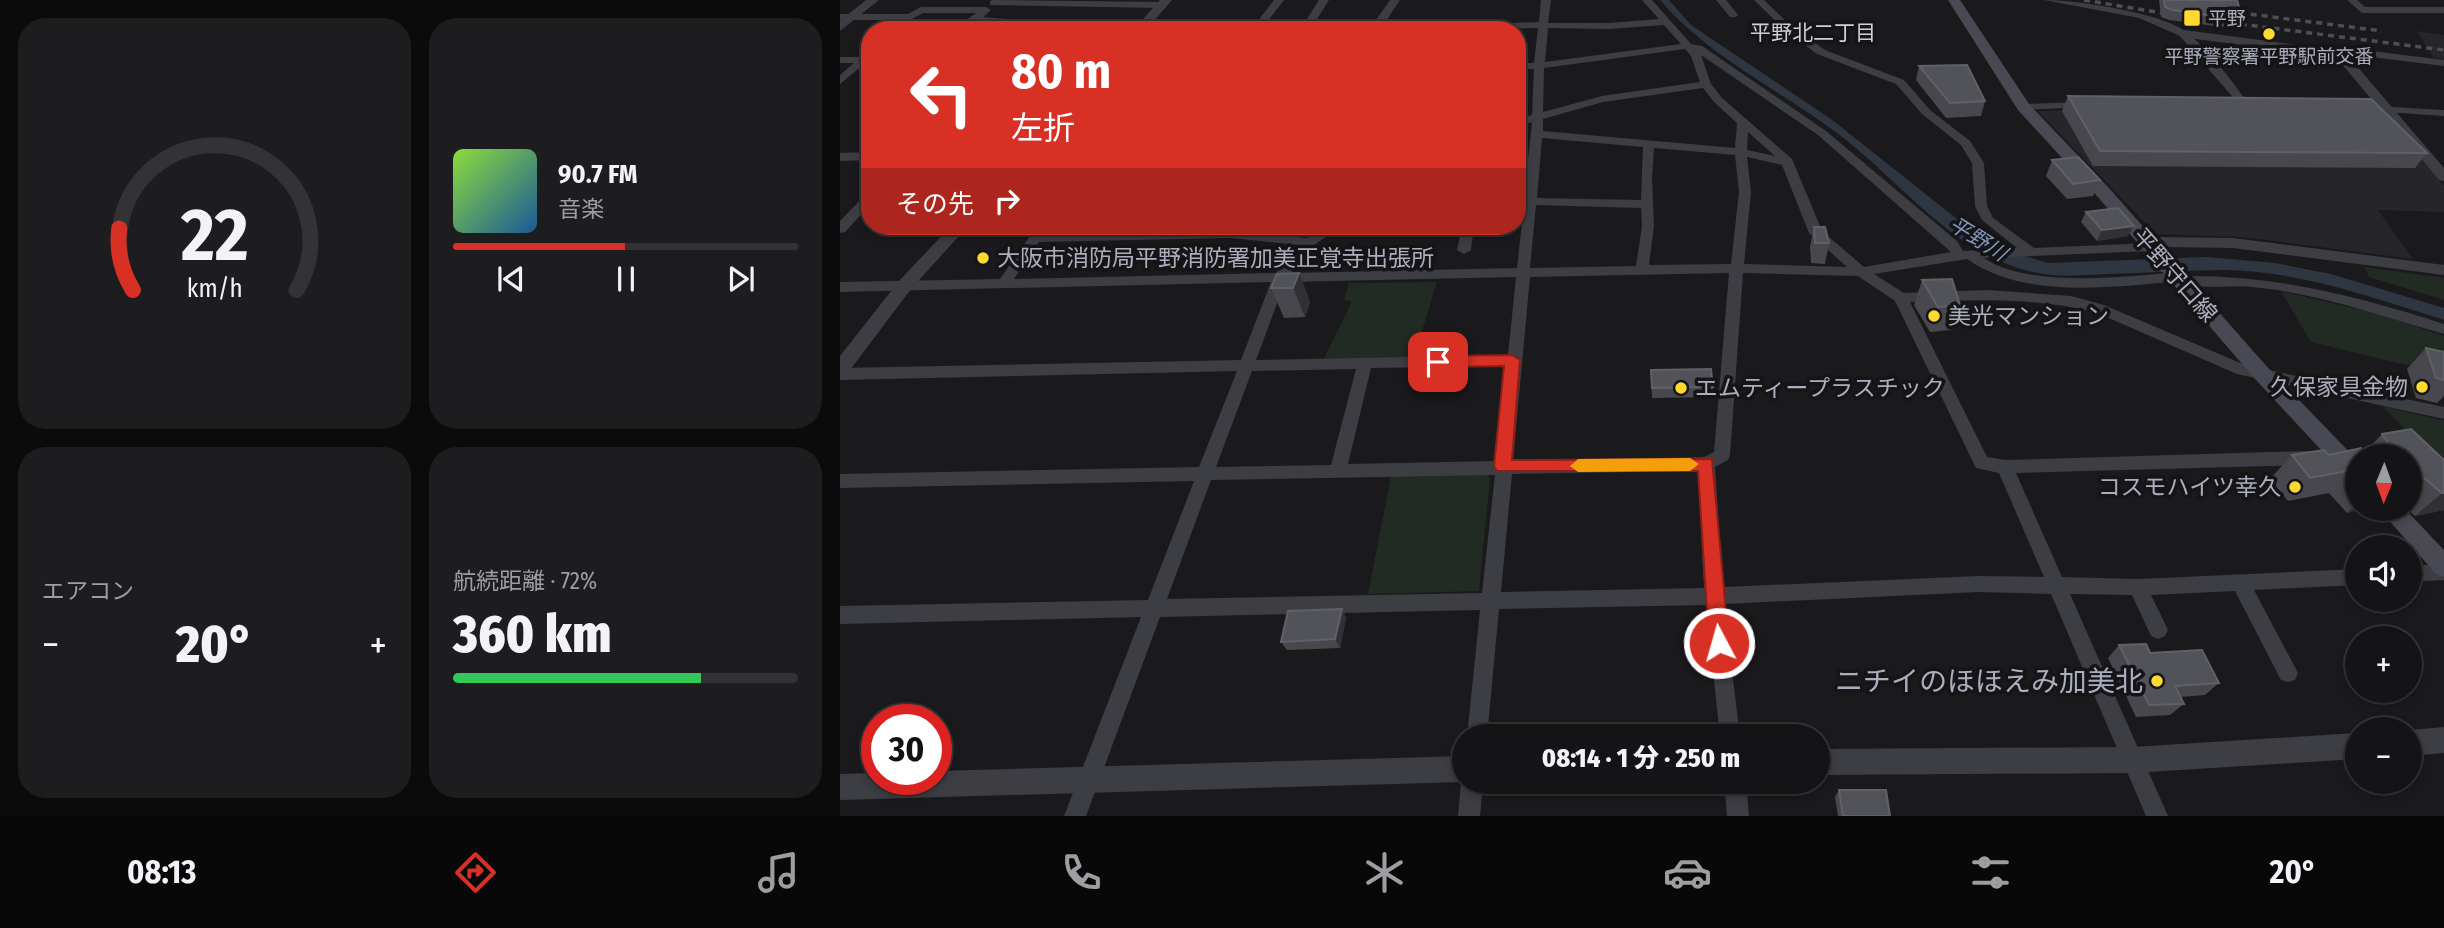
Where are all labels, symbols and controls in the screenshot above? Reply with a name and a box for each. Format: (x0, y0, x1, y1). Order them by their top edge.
place label: 平野 (2208, 7, 2246, 30)
marker: 平野 (2182, 8, 2202, 28)
district label: 平野北二丁目 (1750, 20, 1876, 46)
marker: 平野警察署平野駅前交番 (2261, 26, 2277, 42)
text: 80 m (1011, 42, 1111, 101)
place label: 平野警察署平野駅前交番 (2164, 45, 2374, 68)
icon: left (896, 49, 987, 140)
text: 左折 (1011, 109, 1075, 147)
text: 90.7 FM (558, 159, 638, 190)
icon: right (988, 182, 1026, 220)
text: その先 (896, 189, 974, 220)
text: 22 (180, 192, 248, 279)
text: 音楽 (558, 195, 604, 223)
water label: 平野川 (1944, 211, 2013, 268)
street label: 平野守口線 (2127, 222, 2223, 328)
place label: 大阪市消防局平野消防署加美正覚寺出張所 (997, 244, 1434, 272)
marker: 大阪市消防局平野消防署加美正覚寺出張所 (975, 250, 991, 266)
icon: previous (492, 260, 530, 298)
icon: pause (607, 260, 645, 298)
icon: next (722, 260, 760, 298)
text: km/h (187, 274, 242, 304)
place label: 美光マンション (1948, 302, 2109, 330)
marker: 美光マンション (1926, 308, 1942, 324)
pin (1408, 332, 1468, 392)
icon: arrive (1419, 343, 1457, 381)
place label: 久保家具金物 (2270, 373, 2408, 401)
place label: エムティープラスチック (1695, 374, 1945, 402)
marker: 久保家具金物 (2414, 379, 2430, 395)
marker: エムティープラスチック (1673, 380, 1689, 396)
north arrow (2345, 444, 2422, 522)
map controls (2345, 444, 2422, 794)
place label: コスモハイツ幸久 (2097, 473, 2281, 501)
marker: コスモハイツ幸久 (2287, 479, 2303, 495)
button: sound (2345, 535, 2422, 612)
text: 航続距離 · 72% (453, 567, 597, 595)
text: エアコン (42, 577, 134, 605)
text: 360 km (453, 603, 612, 666)
position arrow (1682, 606, 1756, 680)
text: 20° (176, 613, 253, 676)
text: − (42, 622, 59, 668)
text: + (370, 622, 387, 668)
button: + (2345, 626, 2422, 703)
place label: ニチイのほほえみ加美北 (1835, 665, 2143, 698)
marker: ニチイのほほえみ加美北 (2149, 673, 2165, 689)
speed limit sign: 30 (861, 704, 952, 795)
button: − (2345, 717, 2422, 794)
text: 08:14 · 1 分 · 250 m (1542, 743, 1740, 774)
icon: directions (451, 848, 500, 897)
icon: music (754, 848, 803, 897)
icon: phone (1057, 848, 1106, 897)
icon: climate (1360, 848, 1409, 897)
icon: car (1663, 848, 1712, 897)
icon: filters (1966, 848, 2015, 897)
text: 08:13 (127, 853, 196, 891)
text: 20° (2270, 853, 2317, 891)

